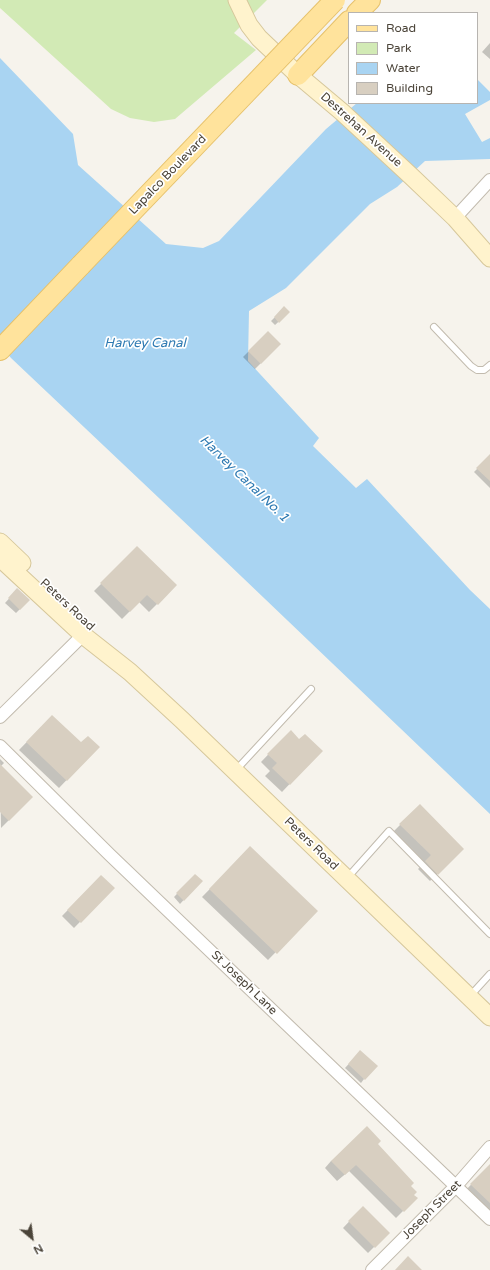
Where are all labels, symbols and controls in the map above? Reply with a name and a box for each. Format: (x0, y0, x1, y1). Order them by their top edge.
legend (348, 12, 478, 104)
text: Road (386, 21, 416, 35)
text: Park (386, 41, 412, 55)
text: Water (386, 61, 420, 75)
text: Building (386, 81, 433, 95)
street label: Destrehan Avenue (317, 90, 405, 170)
street label: Lapalco Boulevard (126, 132, 210, 218)
water label: Harvey Canal (104, 336, 186, 352)
water label: Harvey Canal No. 1 (196, 433, 292, 525)
street label: Peters Road (37, 576, 97, 634)
street label: Peters Road (281, 815, 341, 873)
street label: St Joseph Lane (208, 948, 280, 1018)
street label: Joseph Street (399, 1177, 465, 1243)
north arrow (12, 1218, 52, 1258)
text: N (31, 1241, 45, 1257)

